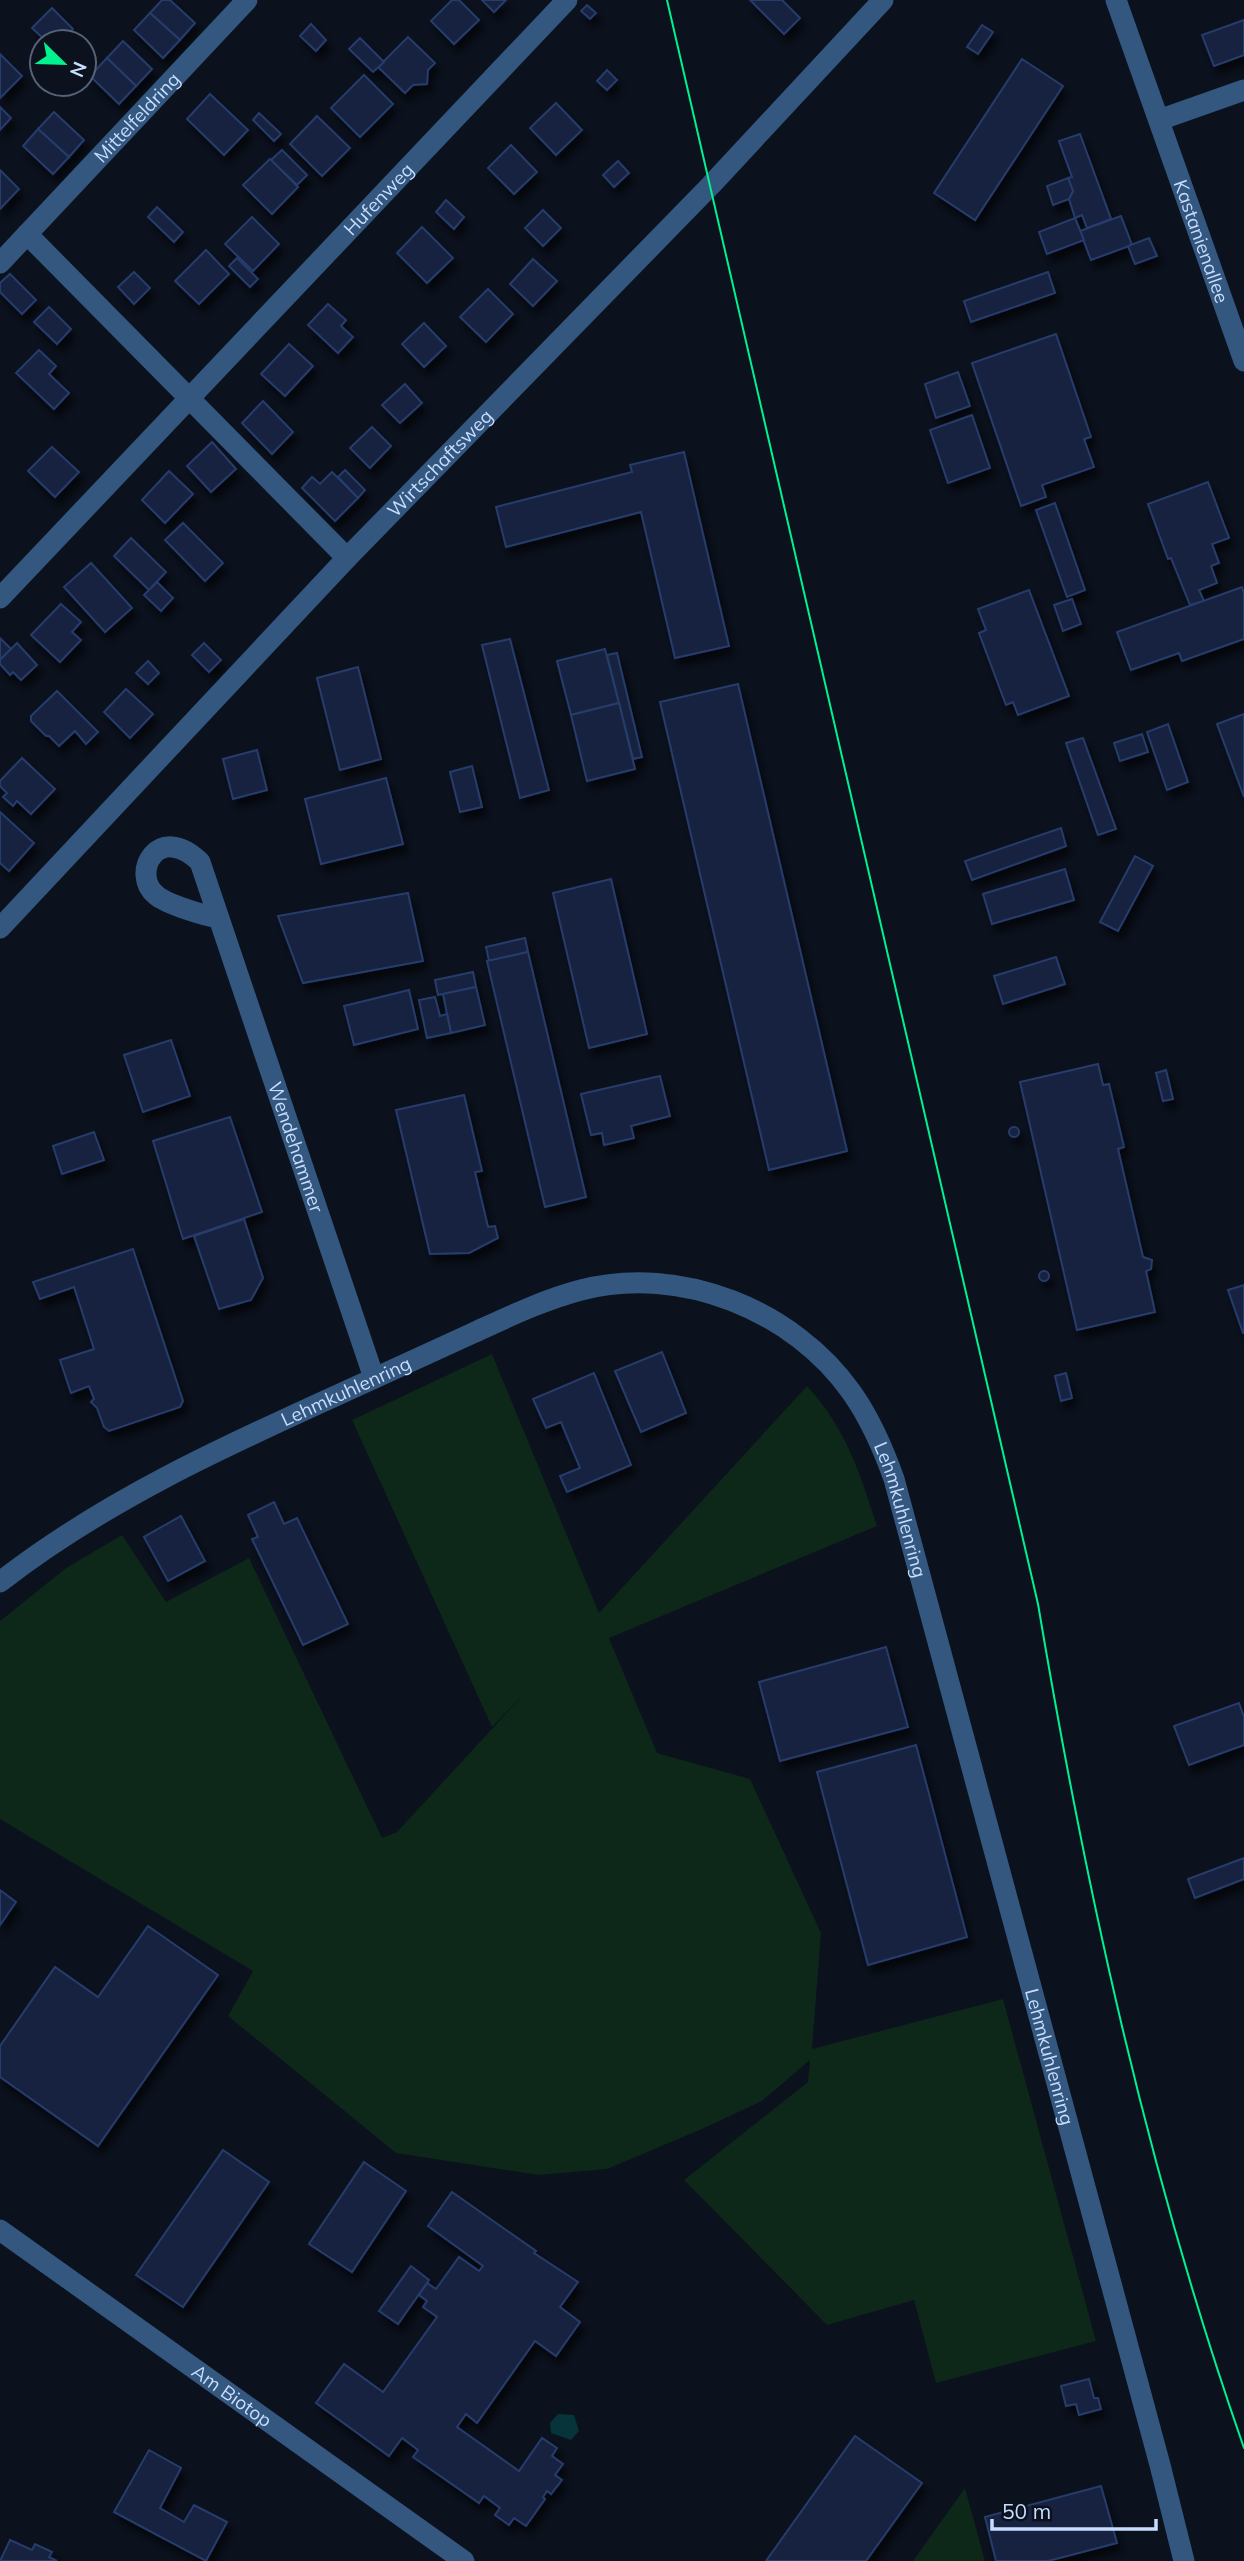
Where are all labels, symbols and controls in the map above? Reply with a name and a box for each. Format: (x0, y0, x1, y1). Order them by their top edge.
north arrow (28, 28, 98, 98)
text: N (65, 58, 92, 81)
street label: Mittelfeldring (89, 67, 185, 167)
street label: Hufenweg (338, 158, 419, 240)
street label: Kastanienallee (1169, 176, 1234, 306)
street label: Wirtschaftsweg (382, 404, 498, 522)
street label: Wendehammer (263, 1079, 329, 1216)
street label: Lehmkuhlenring (277, 1351, 415, 1431)
street label: Lehmkuhlenring (869, 1438, 932, 1580)
street label: Lehmkuhlenring (1020, 1986, 1080, 2128)
street label: Am Biotop (187, 2359, 277, 2432)
scale bar (992, 2488, 1156, 2532)
text: 50 m (1002, 2498, 1051, 2524)

